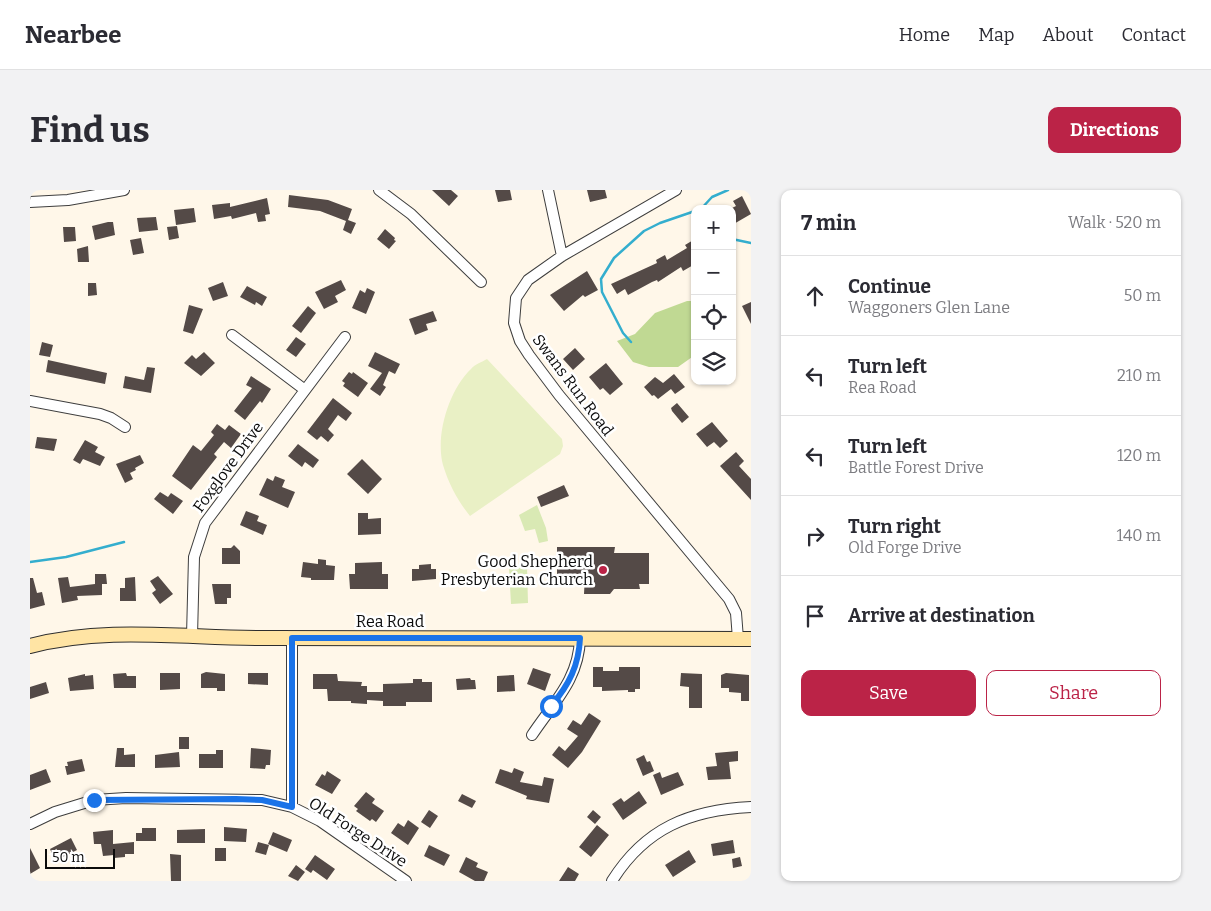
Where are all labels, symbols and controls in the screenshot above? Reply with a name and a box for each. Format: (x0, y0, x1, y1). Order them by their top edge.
text: Nearbee (25, 21, 121, 49)
text: Home (899, 24, 950, 46)
text: Map (978, 24, 1014, 46)
text: About (1042, 24, 1093, 46)
text: Contact (1121, 24, 1186, 46)
button: Directions (1048, 107, 1181, 153)
text: Find us (30, 109, 150, 151)
map controls (691, 205, 736, 385)
button: + (691, 205, 736, 250)
text: 7 min (801, 210, 856, 236)
text: Walk · 520 m (1068, 213, 1161, 232)
button: − (691, 250, 736, 295)
text: Continue (848, 275, 931, 298)
icon: ahead (801, 282, 829, 310)
text: 50 m (1124, 286, 1161, 305)
button: locate (691, 295, 736, 340)
text: Waggoners Glen Lane (848, 298, 1010, 317)
street label: Swans Run Road (529, 330, 618, 440)
button: layers (691, 340, 736, 385)
text: Turn left (848, 355, 927, 378)
icon: left (801, 362, 829, 390)
text: 210 m (1117, 366, 1161, 385)
text: Rea Road (848, 378, 917, 397)
street label: Foxglove Drive (189, 418, 267, 516)
text: Turn left (848, 435, 927, 458)
icon: left (801, 442, 829, 470)
text: 120 m (1117, 446, 1161, 465)
text: Battle Forest Drive (848, 458, 984, 477)
text: Turn right (848, 515, 941, 538)
icon: right (801, 522, 829, 550)
text: 140 m (1116, 526, 1161, 545)
text: Old Forge Drive (848, 538, 961, 557)
place label: Good Shepherd Presbyterian Church (441, 552, 594, 589)
marker: Good Shepherd Presbyterian Church (597, 564, 609, 576)
icon: arrive (801, 602, 829, 630)
text: Arrive at destination (848, 604, 1035, 627)
street label: Rea Road (356, 612, 425, 631)
button: Save (801, 670, 976, 716)
button: Share (986, 670, 1161, 716)
route start (540, 695, 563, 718)
route end (83, 789, 106, 812)
street label: Old Forge Drive (305, 793, 411, 871)
scale bar (45, 846, 115, 869)
text: 50 m (52, 849, 85, 866)

